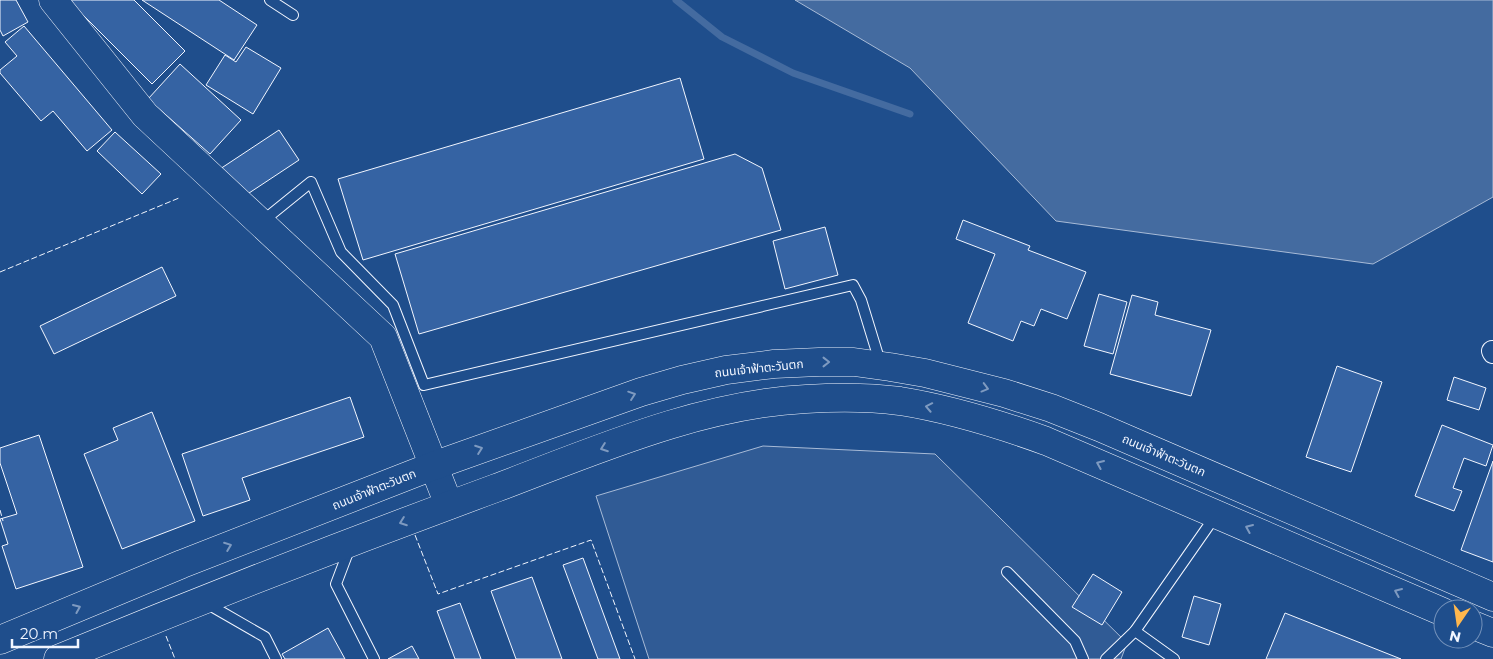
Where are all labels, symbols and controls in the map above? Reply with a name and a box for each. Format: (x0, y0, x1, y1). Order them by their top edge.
street label: ถนนเจ้าฟ้าตะวันตก (714, 356, 804, 380)
one-way arrow (822, 357, 830, 367)
one-way arrow (981, 382, 990, 393)
one-way arrow (627, 391, 636, 401)
one-way arrow (925, 402, 934, 412)
street label: ถนนเจ้าฟ้าตะวันตก (1120, 431, 1208, 479)
one-way arrow (600, 441, 609, 452)
one-way arrow (474, 445, 483, 455)
one-way arrow (1096, 460, 1104, 470)
street label: ถนนเจ้าฟ้าตะวันตก (330, 465, 418, 513)
one-way arrow (399, 516, 408, 526)
one-way arrow (1245, 524, 1254, 535)
one-way arrow (223, 542, 231, 552)
one-way arrow (1394, 588, 1403, 599)
north arrow (1433, 599, 1483, 649)
one-way arrow (72, 603, 81, 614)
scale bar (12, 616, 79, 648)
text: 20 m (20, 624, 58, 643)
text: N (1448, 627, 1463, 647)

